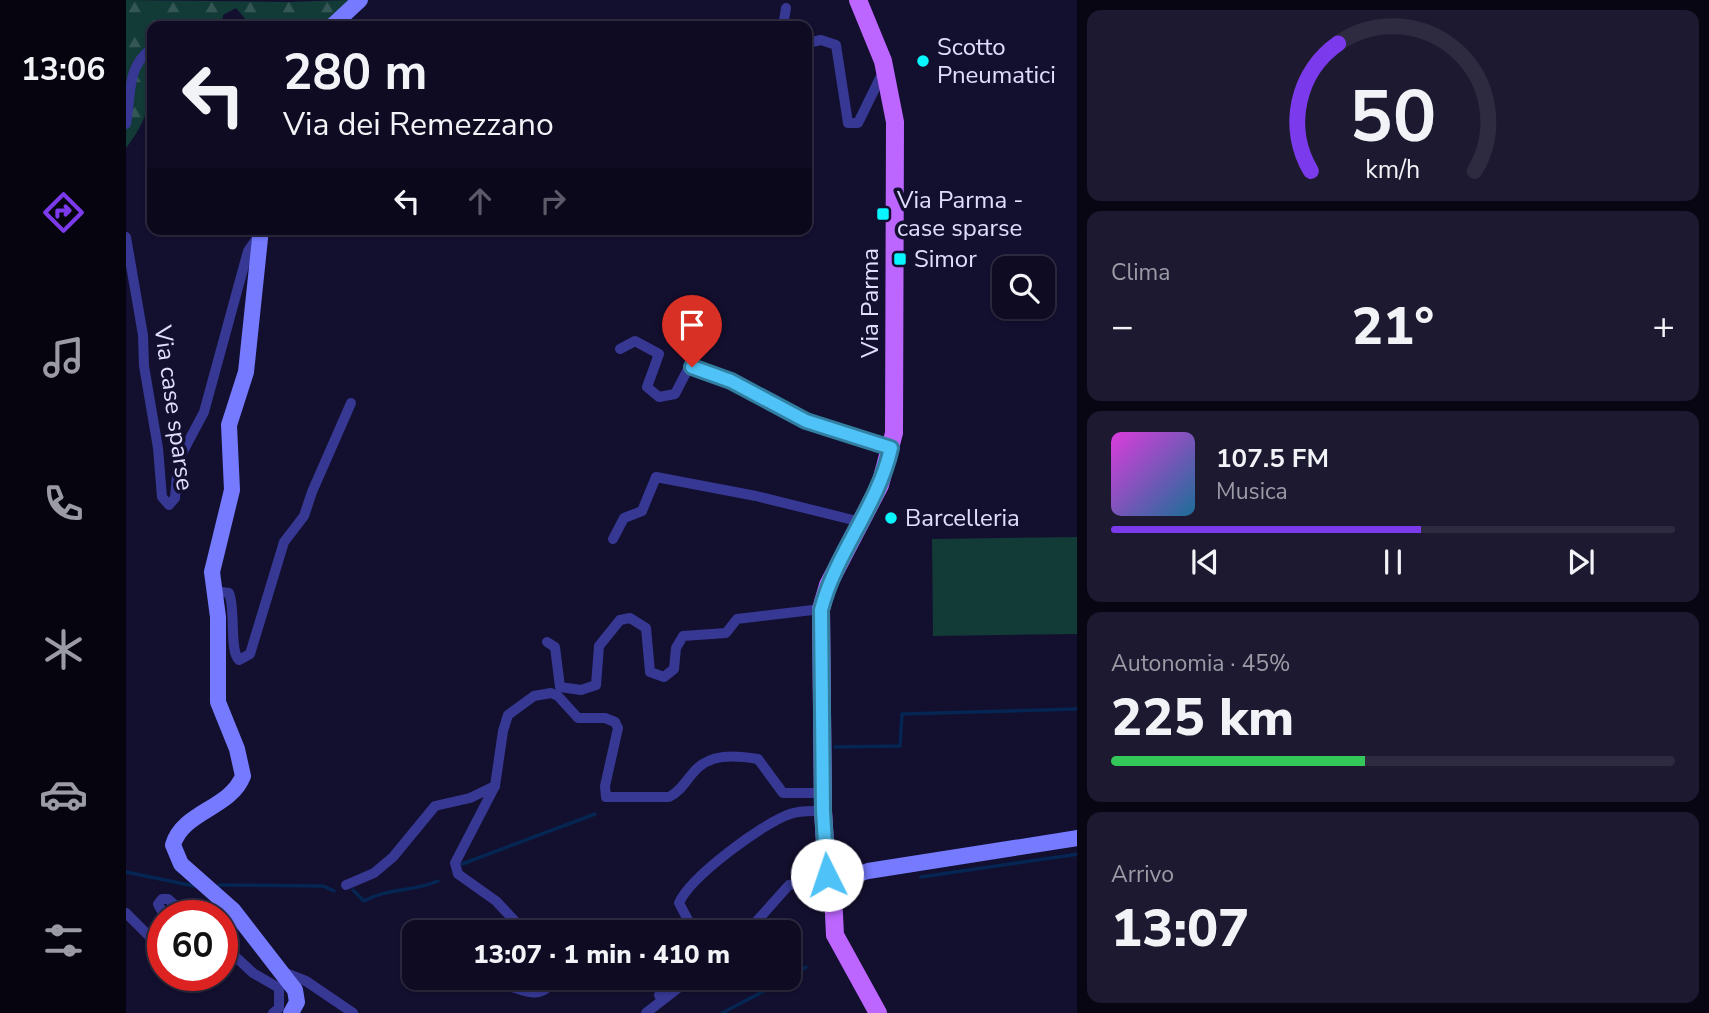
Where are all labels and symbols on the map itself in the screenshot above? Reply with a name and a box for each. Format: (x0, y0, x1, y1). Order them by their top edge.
place label: Scotto Pneumatici (937, 31, 1056, 91)
marker: Scotto Pneumatici (915, 53, 931, 69)
place label: Via Parma - case sparse (896, 184, 1024, 244)
marker: Via Parma - case sparse (875, 206, 891, 222)
place label: Simor (914, 243, 977, 275)
street label: Via Parma (854, 248, 886, 359)
marker: Simor (892, 251, 908, 267)
pin (662, 295, 722, 367)
street label: Via case sparse (146, 322, 201, 493)
place label: Barcelleria (905, 502, 1020, 534)
marker: Barcelleria (883, 510, 899, 526)
position arrow (790, 838, 864, 912)
speed limit sign: 60 (147, 900, 238, 991)

